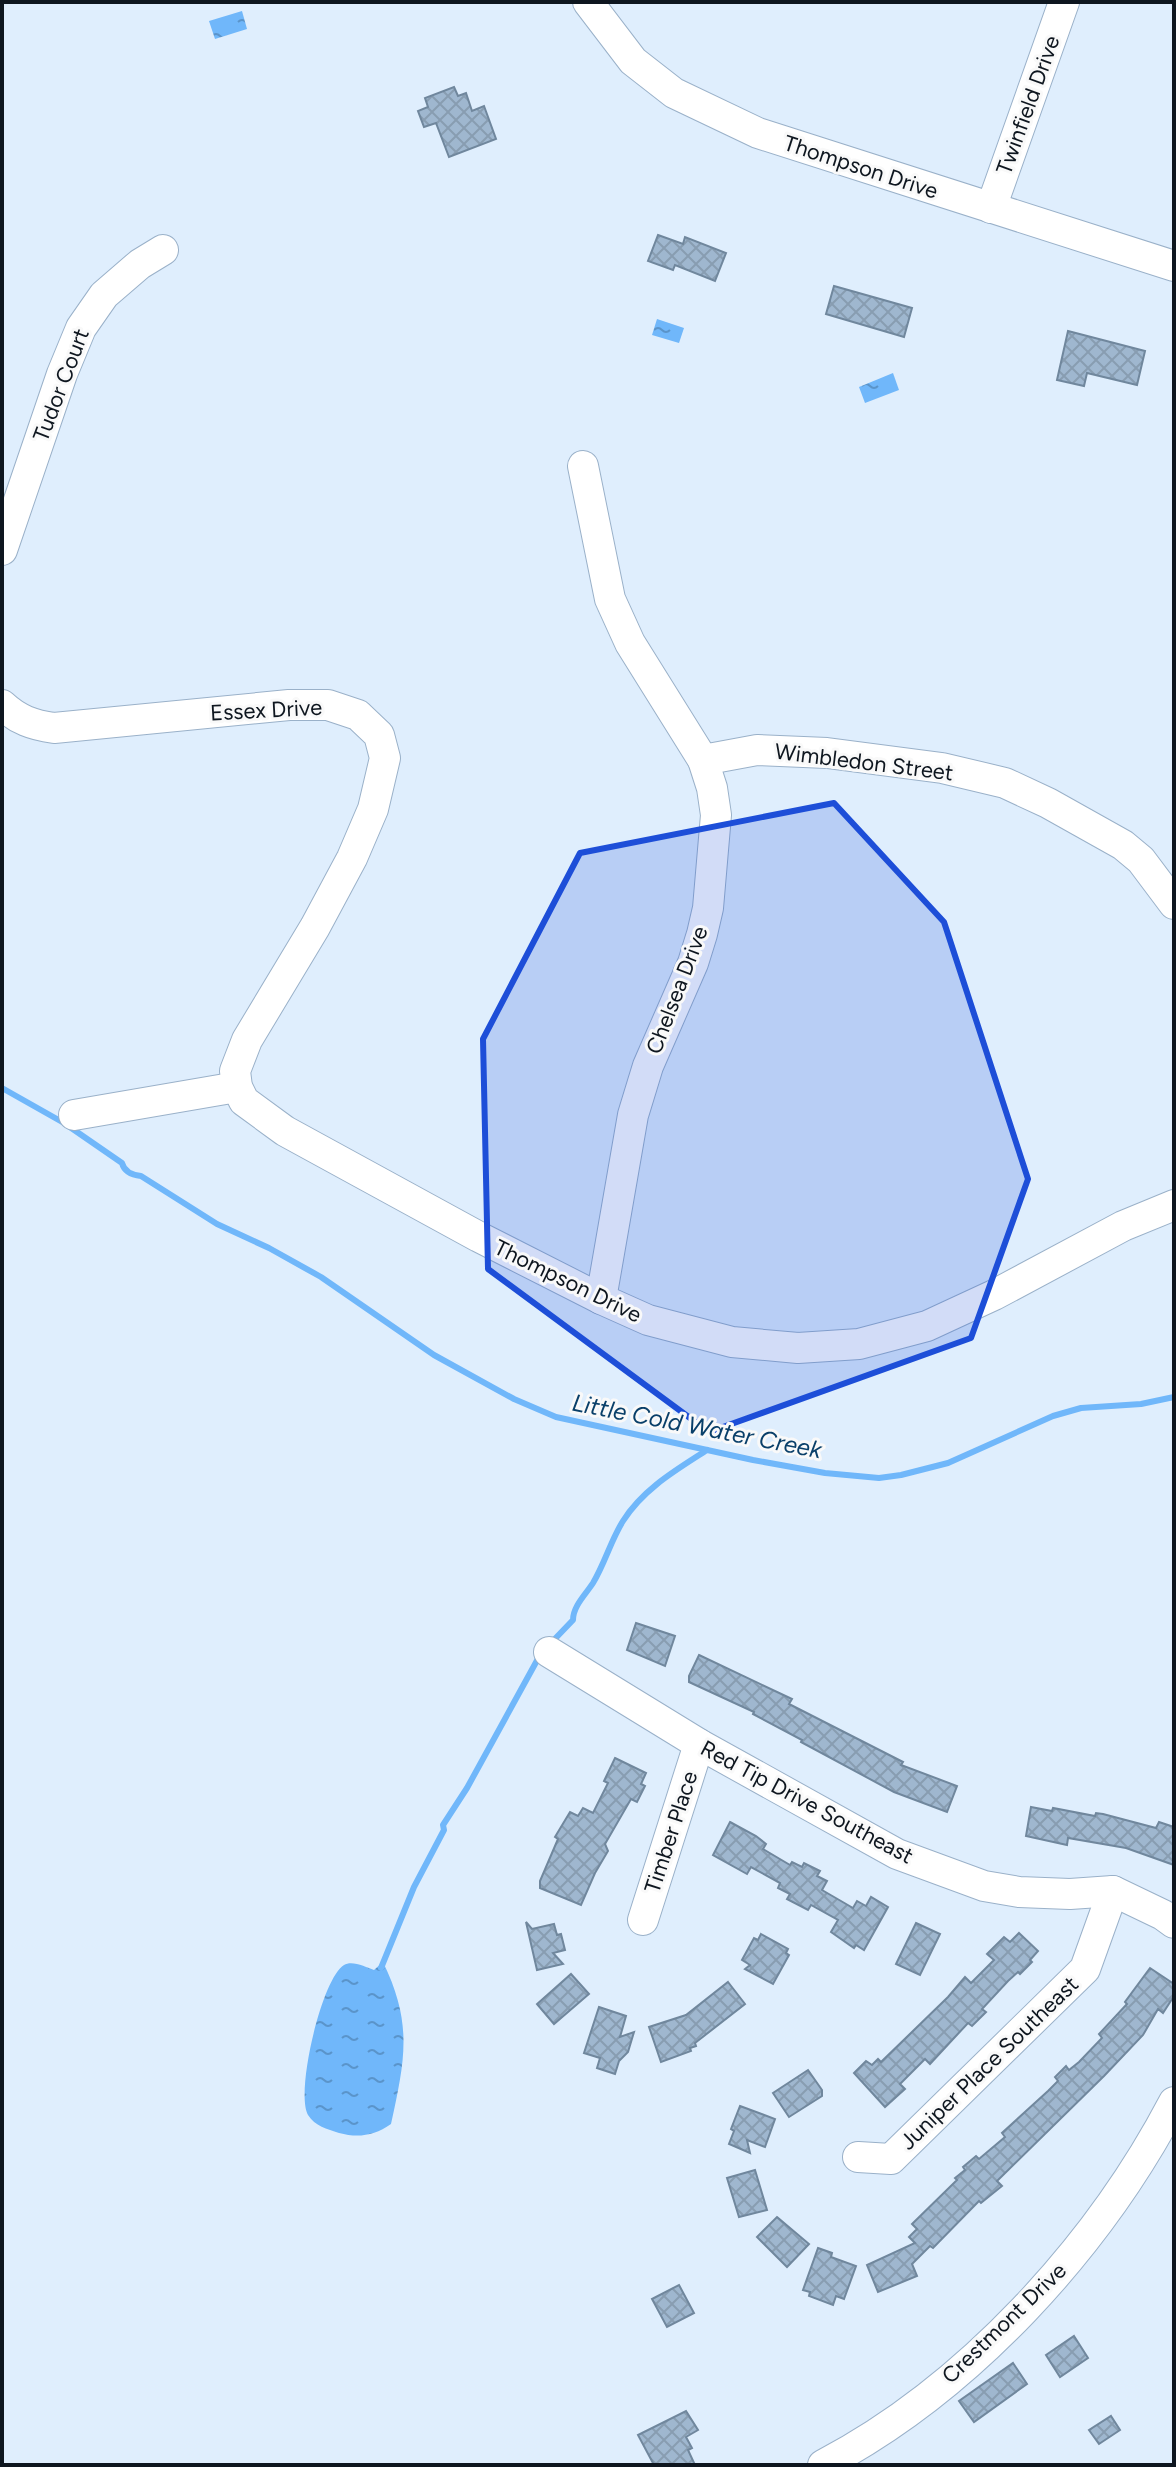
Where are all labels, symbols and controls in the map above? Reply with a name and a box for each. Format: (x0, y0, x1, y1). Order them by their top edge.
street label: Twinfield Drive (990, 32, 1066, 178)
street label: Thompson Drive (781, 129, 941, 205)
street label: Tudor Court (27, 325, 95, 445)
street label: Essex Drive (209, 694, 323, 726)
street label: Wimbledon Street (773, 738, 955, 786)
street label: Chelsea Drive (640, 922, 714, 1058)
street label: Thompson Drive (490, 1234, 646, 1328)
water label: Little Cold Water Creek (570, 1388, 826, 1465)
street label: Red Tip Drive Southeast (696, 1734, 918, 1870)
street label: Timber Place (639, 1768, 703, 1896)
street label: Juniper Place Southeast (894, 1971, 1084, 2155)
street label: Crestmont Drive (936, 2257, 1072, 2389)

